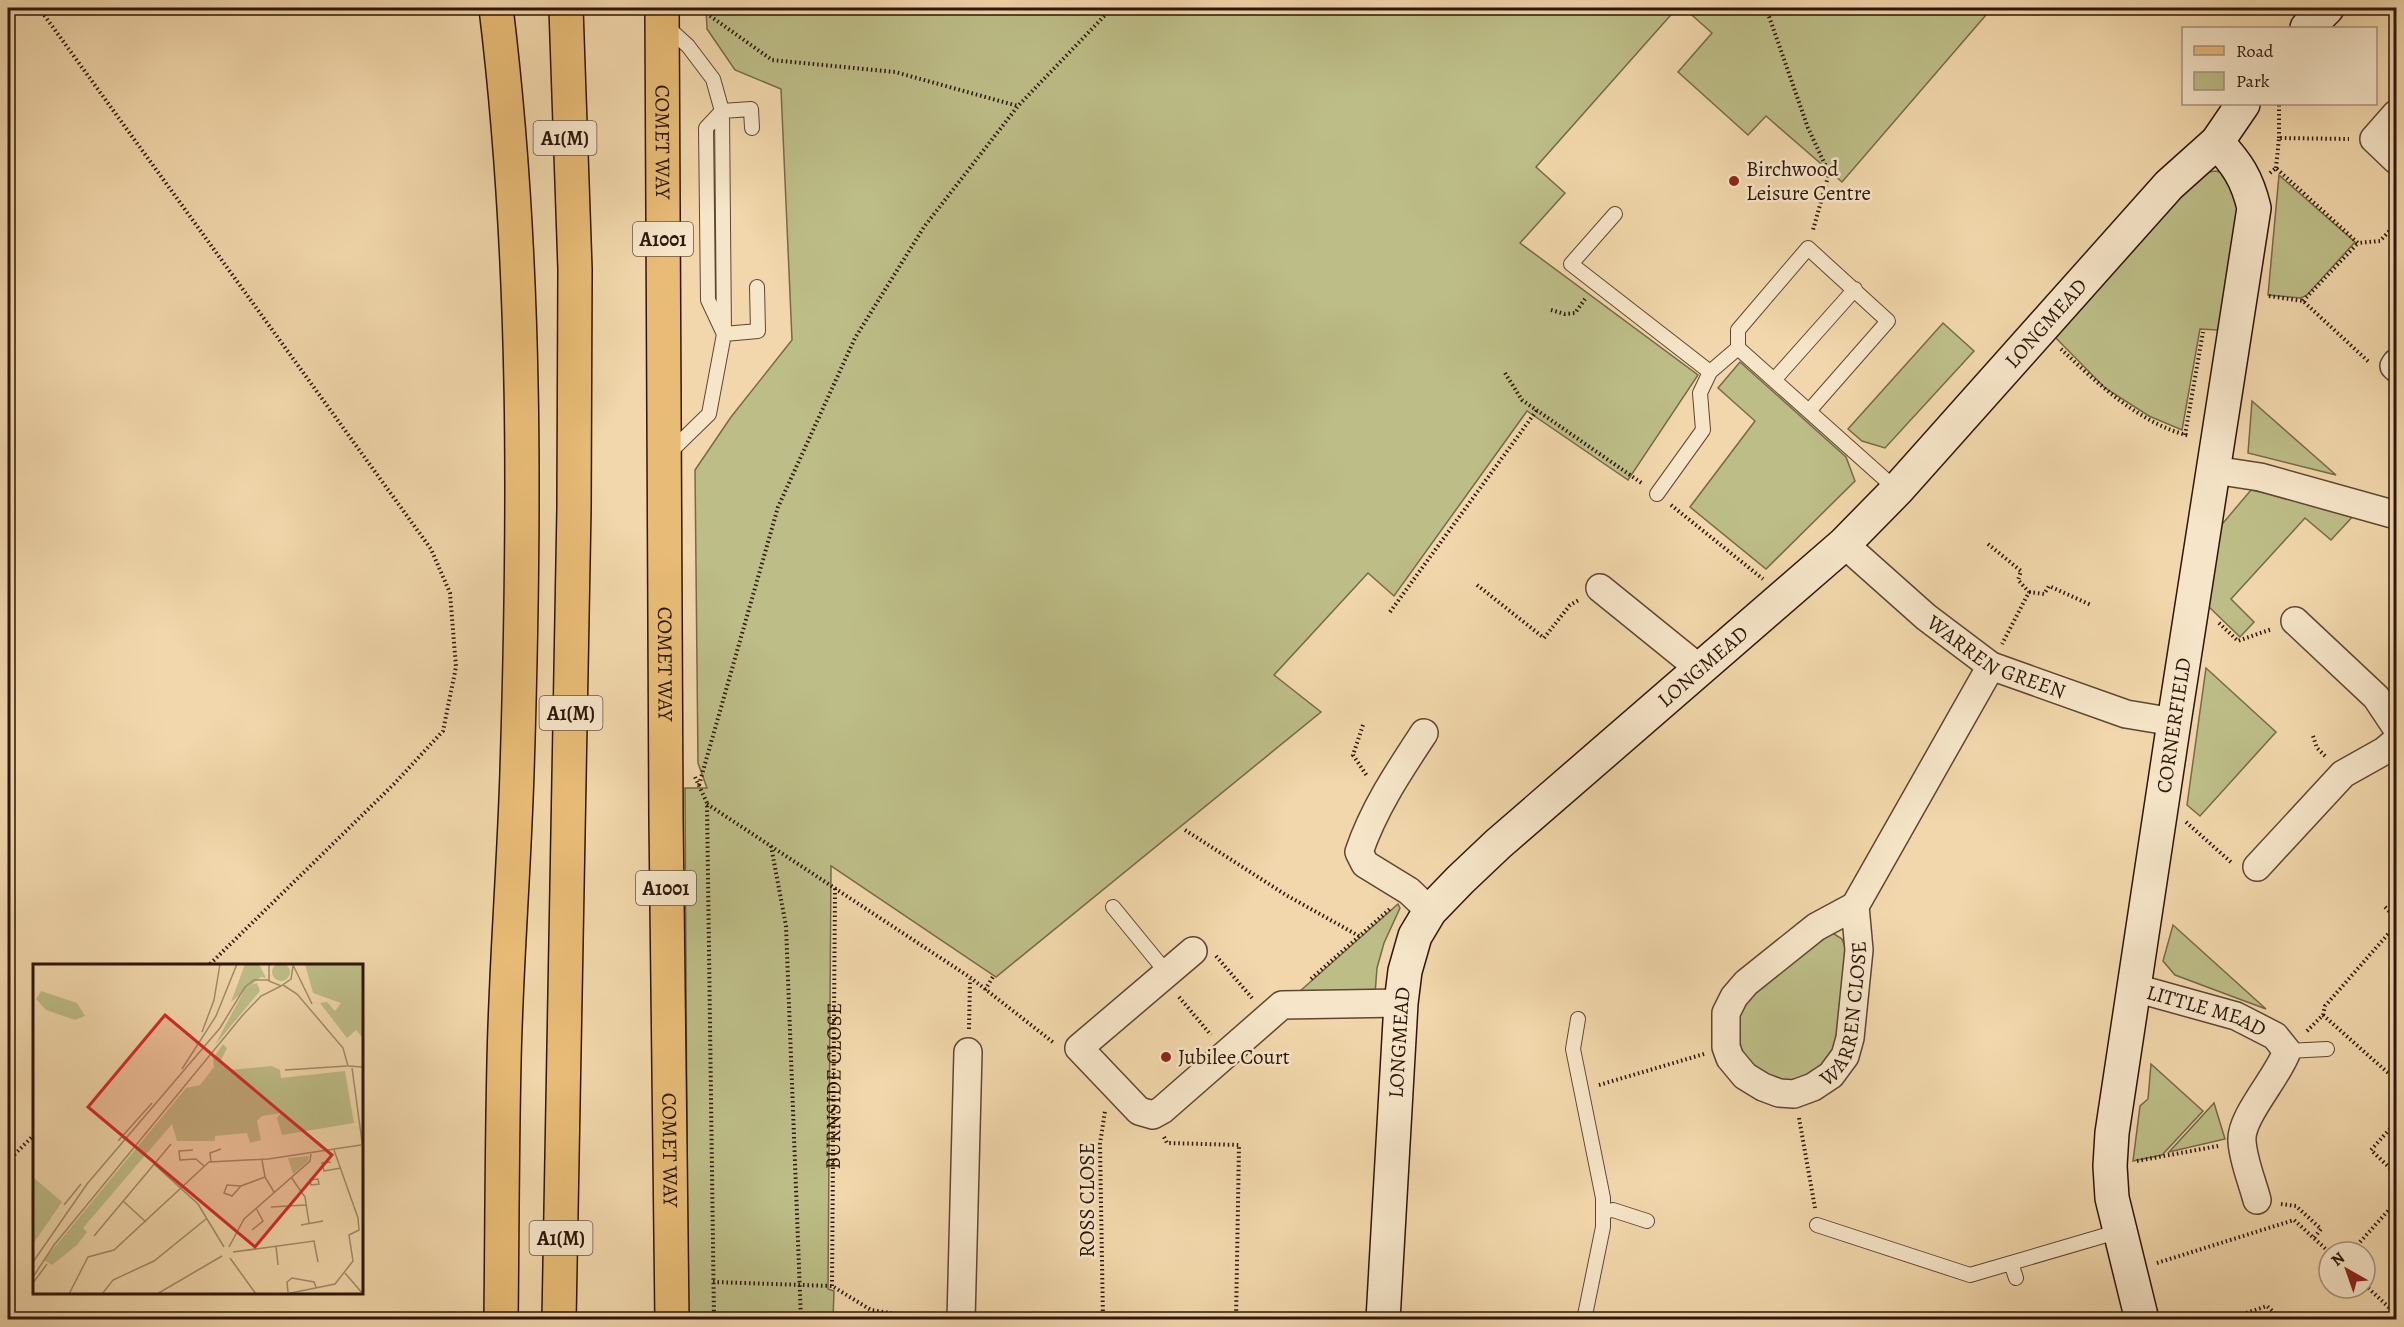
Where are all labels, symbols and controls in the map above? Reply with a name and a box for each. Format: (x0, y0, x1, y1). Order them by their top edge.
legend (2182, 27, 2377, 105)
text: Road (2236, 39, 2274, 63)
text: Park (2236, 69, 2270, 93)
street label: COMET WAY (648, 85, 677, 200)
road number: A1(M) (534, 121, 596, 155)
place label: Birchwood Leisure Centre (1746, 155, 1871, 207)
marker: Birchwood Leisure Centre (1727, 174, 1741, 188)
road number: A1001 (633, 222, 693, 256)
street label: LONGMEAD (1998, 272, 2093, 374)
street label: COMET WAY (651, 607, 680, 722)
street label: WARREN GREEN (1920, 608, 2070, 705)
street label: LONGMEAD (1652, 619, 1754, 713)
street label: CORNERFIELD (2149, 656, 2198, 795)
road number: A1(M) (540, 696, 602, 730)
road number: A1001 (636, 871, 696, 905)
street label: WARREN CLOSE (1814, 940, 1873, 1093)
inset map (33, 964, 363, 1294)
street label: LITTLE MEAD (2143, 978, 2271, 1043)
street label: LONGMEAD (1382, 985, 1417, 1099)
street label: BURNSIDE CLOSE (819, 1002, 848, 1170)
place label: Jubilee Court (1178, 1043, 1290, 1071)
marker: Jubilee Court (1159, 1050, 1173, 1064)
street label: COMET WAY (655, 1092, 685, 1208)
street label: ROSS CLOSE (1073, 1142, 1101, 1258)
road number: A1(M) (530, 1221, 592, 1255)
north arrow (2317, 1240, 2377, 1300)
text: N (2326, 1247, 2350, 1271)

